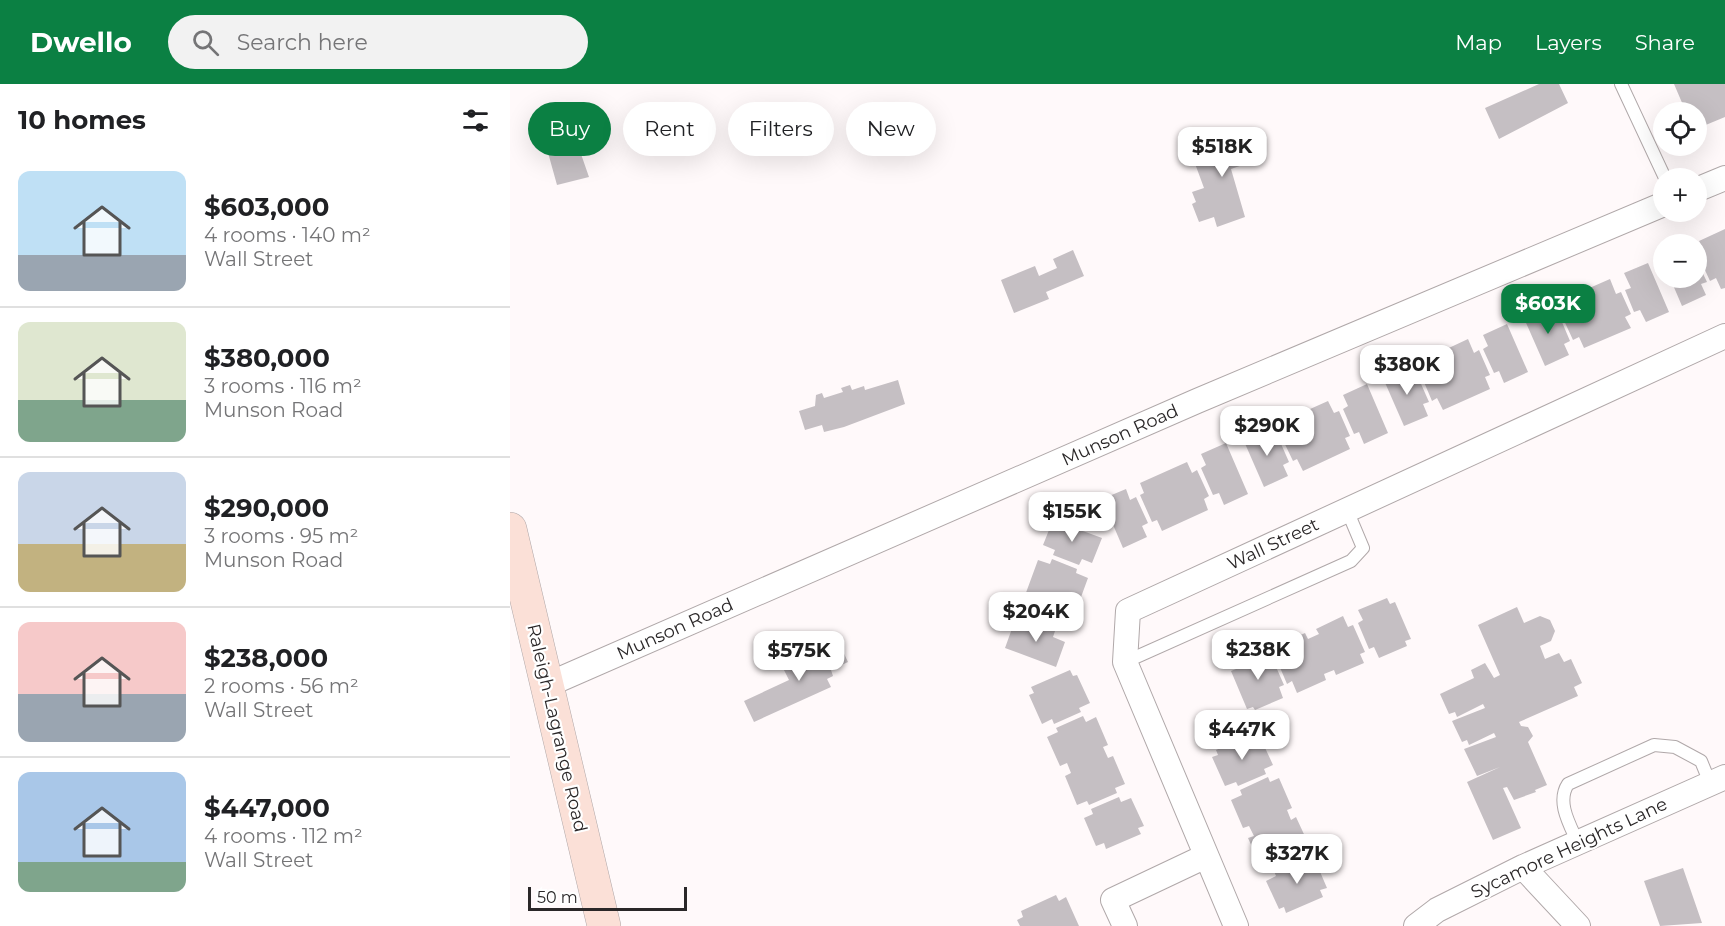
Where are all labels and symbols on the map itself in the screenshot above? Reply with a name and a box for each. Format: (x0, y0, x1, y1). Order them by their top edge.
pin: $518K (1180, 127, 1264, 178)
pin: $603K (1506, 284, 1590, 335)
pin: $380K (1365, 345, 1449, 396)
street label: Munson Road (1058, 399, 1182, 471)
pin: $290K (1225, 406, 1309, 457)
pin: $155K (1030, 492, 1114, 543)
street label: Wall Street (1224, 513, 1322, 575)
pin: $204K (994, 592, 1078, 643)
street label: Munson Road (613, 593, 737, 665)
street label: Raleigh-Lagrange Road (522, 622, 592, 834)
pin: $238K (1216, 630, 1300, 681)
pin: $575K (757, 631, 841, 682)
pin: $447K (1200, 710, 1284, 761)
street label: Sycamore Heights Lane (1467, 793, 1671, 903)
pin: $327K (1255, 834, 1339, 885)
scale bar (528, 884, 687, 912)

